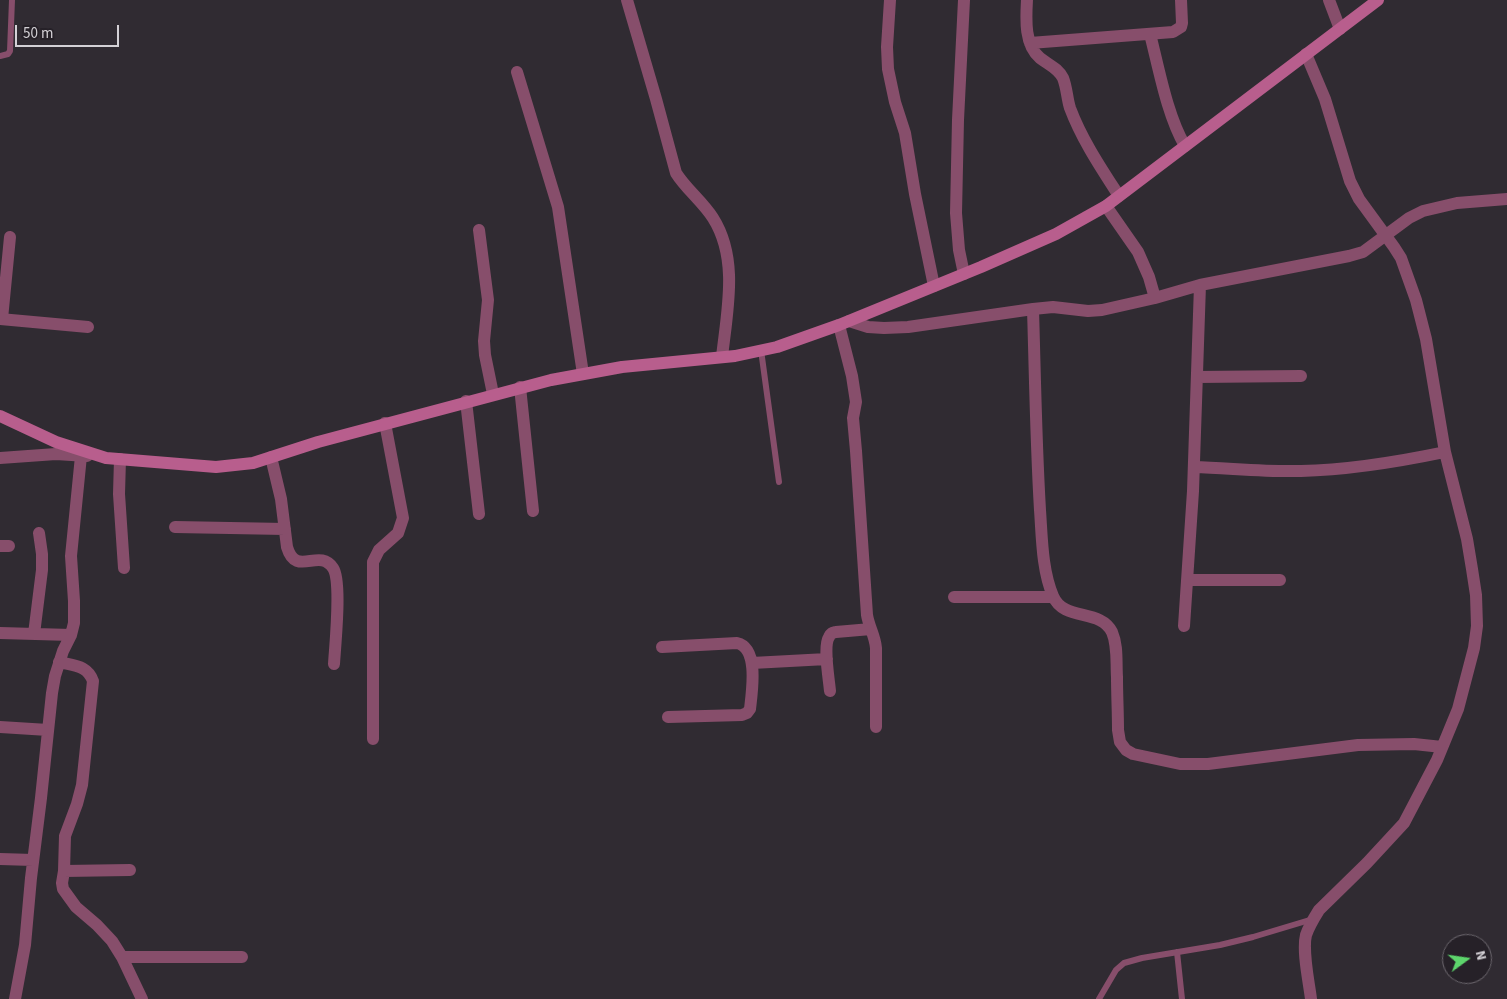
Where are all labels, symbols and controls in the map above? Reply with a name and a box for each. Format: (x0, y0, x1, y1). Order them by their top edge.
scale bar (18, 15, 121, 47)
text: 50 m (23, 23, 53, 44)
north arrow (1442, 934, 1492, 984)
text: N (1470, 949, 1491, 963)

